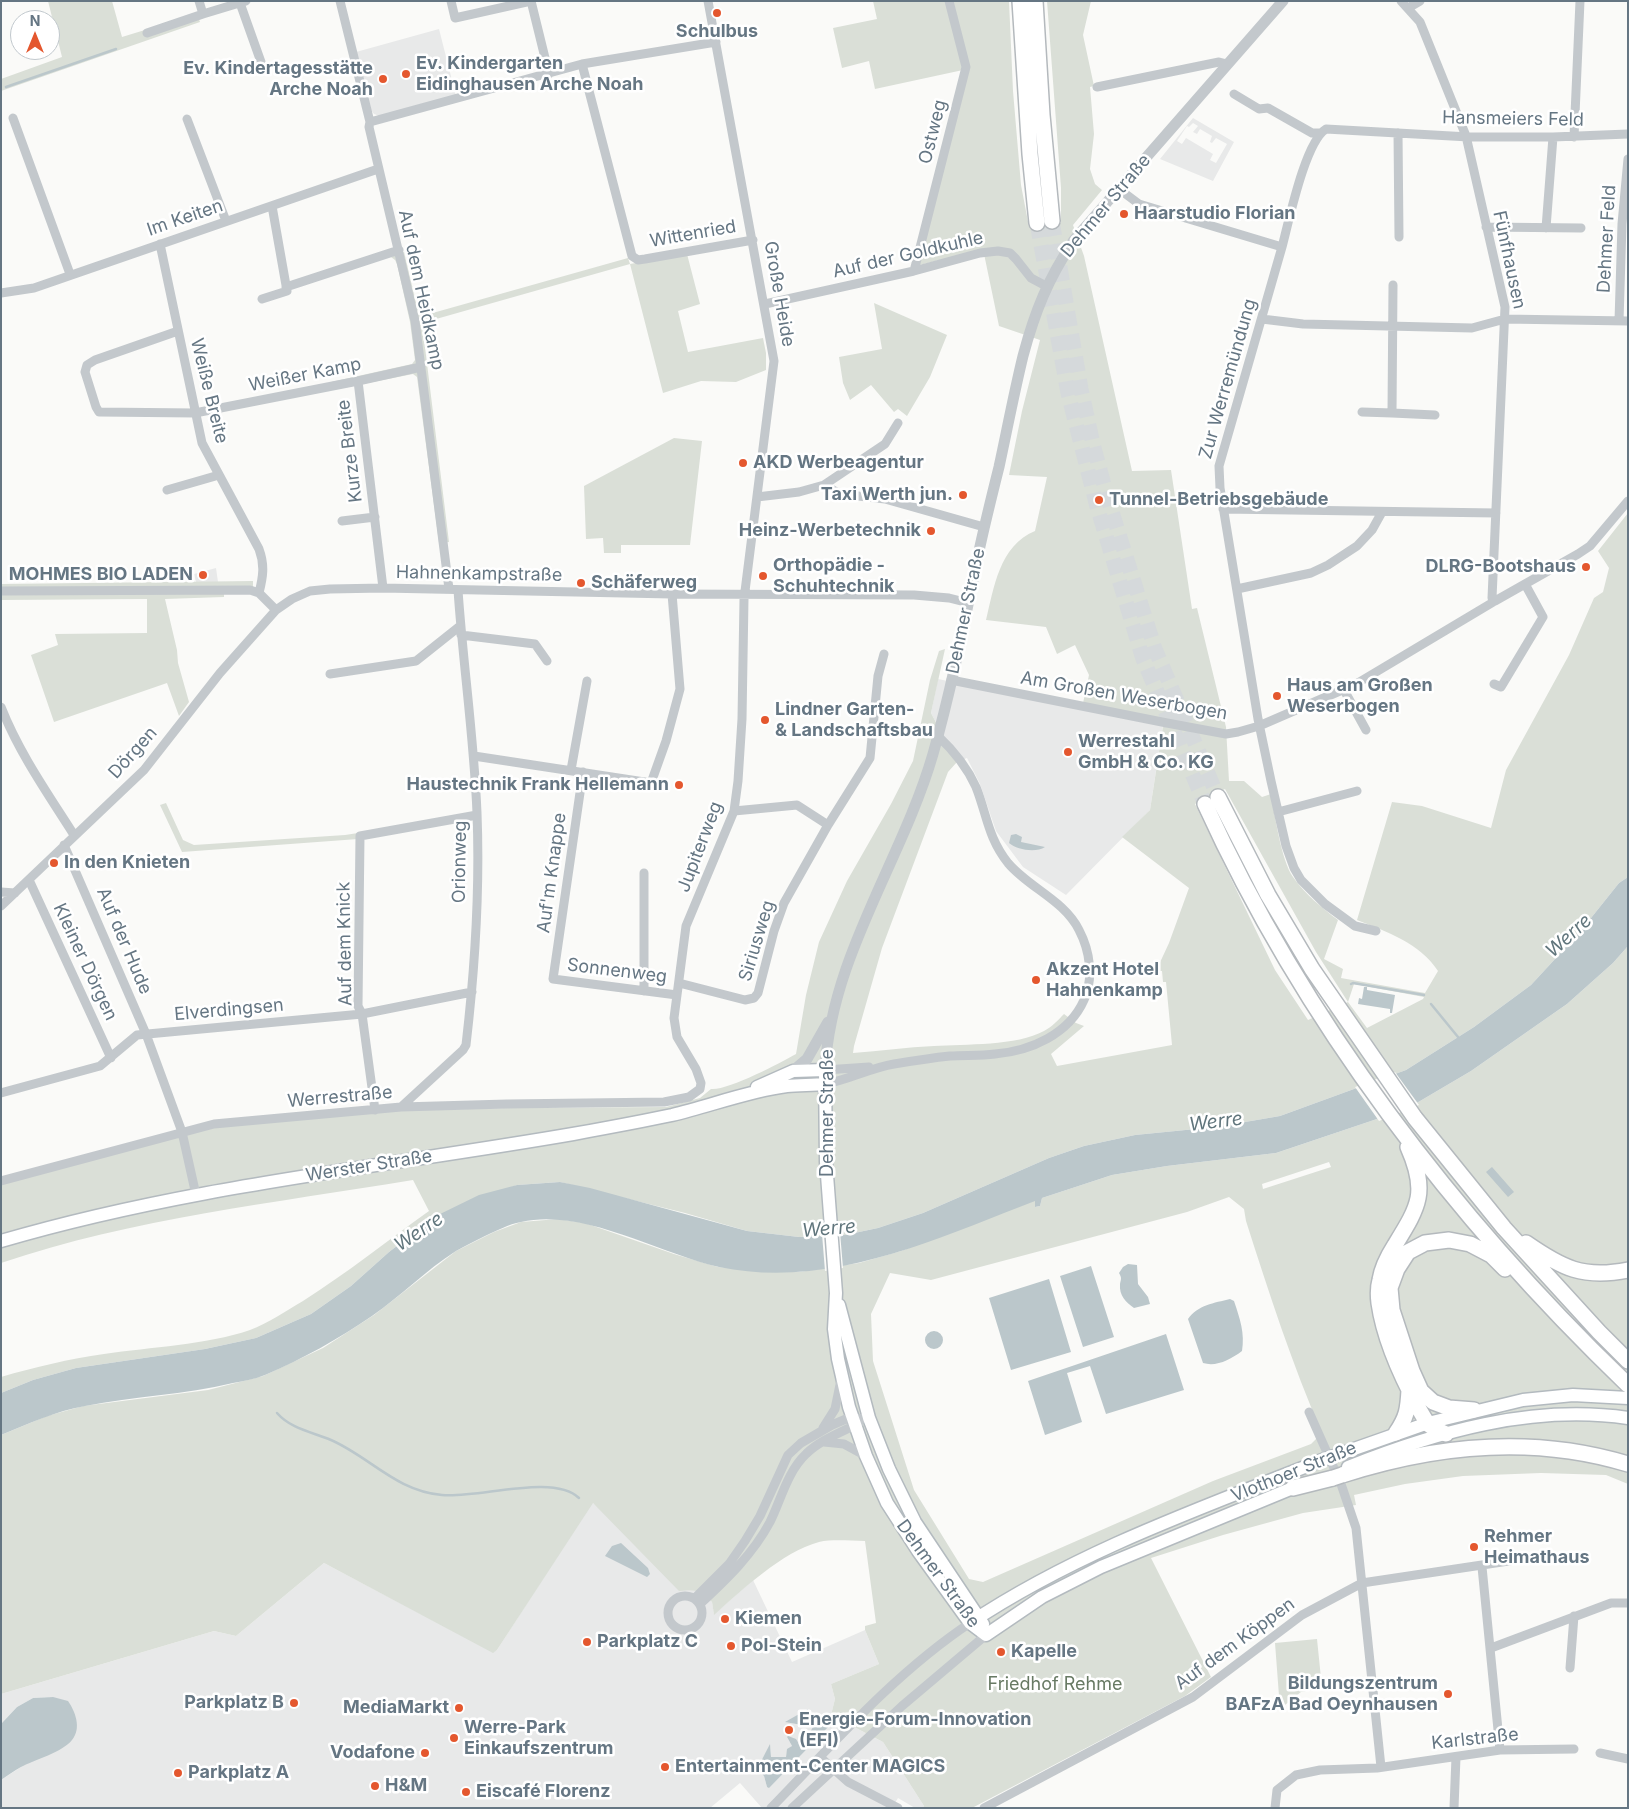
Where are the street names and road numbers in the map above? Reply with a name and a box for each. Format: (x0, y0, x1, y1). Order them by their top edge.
street label: Ostweg (915, 98, 951, 166)
street label: Hansmeiers Feld (1442, 107, 1584, 131)
street label: Dehmer Straße (1057, 150, 1155, 262)
street label: Dehmer Feld (1593, 184, 1621, 294)
street label: Im Keiten (144, 195, 226, 241)
street label: Auf dem Heidkamp (393, 208, 449, 372)
street label: Fünfhausen (1488, 209, 1530, 311)
street label: Wittenried (648, 216, 738, 252)
street label: Auf der Goldkuhle (831, 227, 985, 283)
street label: Große Heide (759, 239, 799, 349)
street label: Zur Werremündung (1195, 296, 1261, 462)
street label: Weiße Breite (186, 336, 232, 446)
street label: Weißer Kamp (247, 354, 363, 396)
street label: Kurze Breite (333, 398, 367, 504)
street label: Dehmer Straße (942, 546, 990, 676)
street label: Hahnenkampstraße (396, 562, 562, 586)
street label: Am Großen Weserbogen (1019, 667, 1229, 725)
street label: Dörgen (104, 723, 162, 783)
street label: Jupiterweg (673, 799, 727, 895)
street label: Auf'm Knappe (533, 811, 571, 935)
street label: Orionweg (448, 821, 472, 903)
street label: Auf dem Knick (333, 882, 357, 1006)
street label: Auf der Hude (92, 884, 156, 998)
street label: Siriusweg (734, 898, 780, 984)
street label: Kleiner Dörgen (48, 900, 122, 1024)
street label: Sonnenweg (566, 954, 668, 988)
street label: Elverdingsen (173, 994, 285, 1026)
street label: Dehmer Straße (817, 1049, 839, 1177)
street label: Werrestraße (287, 1082, 393, 1112)
street label: Werster Straße (304, 1145, 434, 1187)
street label: Vlothoer Straße (1228, 1437, 1360, 1507)
street label: Dehmer Straße (892, 1516, 984, 1632)
street label: Auf dem Köppen (1171, 1593, 1299, 1695)
street label: Karlstraße (1430, 1724, 1520, 1754)

